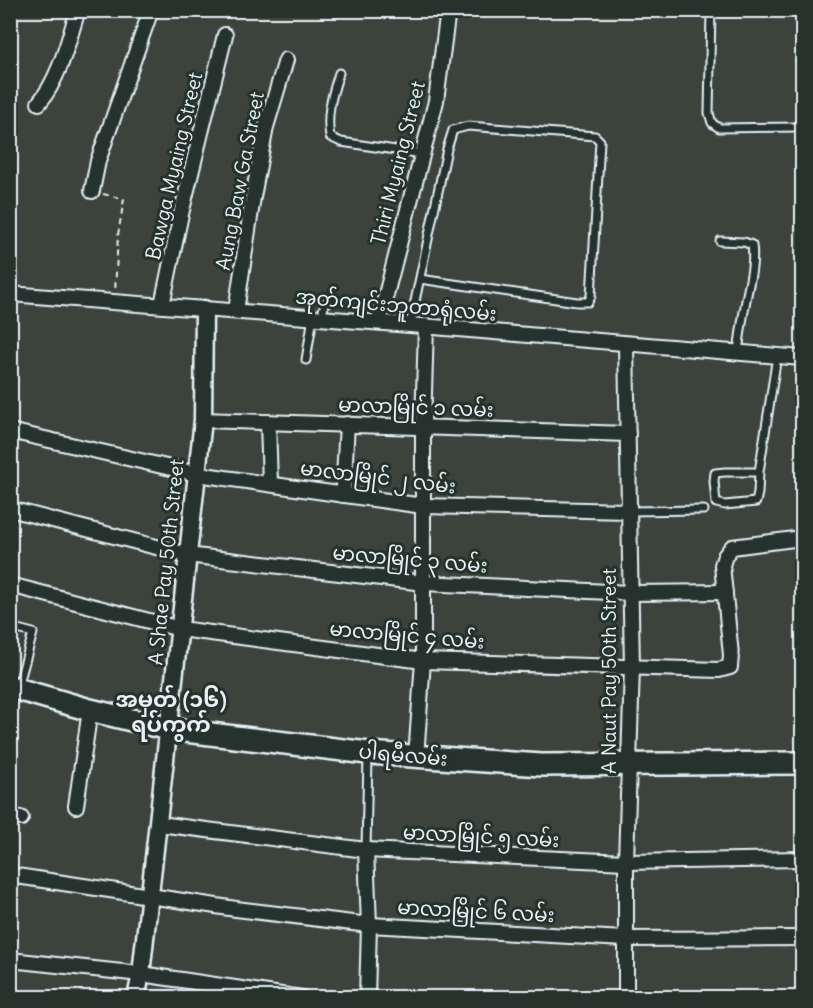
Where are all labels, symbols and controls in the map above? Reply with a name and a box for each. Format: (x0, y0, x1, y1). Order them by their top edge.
street label: Bawga Myaing Street (140, 69, 207, 262)
street label: Thiri Myaing Street (365, 78, 430, 247)
street label: Aung Baw Ga Street (210, 89, 269, 272)
street label: အုတ်ကျင်းဘူတာရုံလမ်း (294, 282, 498, 331)
street label: မာလာမြိုင် ၁ လမ်း (338, 390, 494, 426)
street label: မာလာမြိုင် ၂ လမ်း (298, 454, 457, 502)
street label: A Shae Pay 50th Street (142, 457, 189, 666)
street label: မာလာမြိုင် ၃ လမ်း (331, 538, 489, 582)
street label: A Naut Pay 50th Street (596, 568, 621, 774)
street label: မာလာမြိုင် ၄ လမ်း (328, 614, 486, 658)
district label: အမှတ် (၁၆) ရပ်ကွက် (115, 684, 227, 742)
street label: ပါရမီလမ်း (357, 737, 449, 775)
street label: မာလာမြိုင် ၅ လမ်း (402, 818, 560, 856)
street label: မာလာမြိုင် ၆ လမ်း (397, 893, 555, 931)

